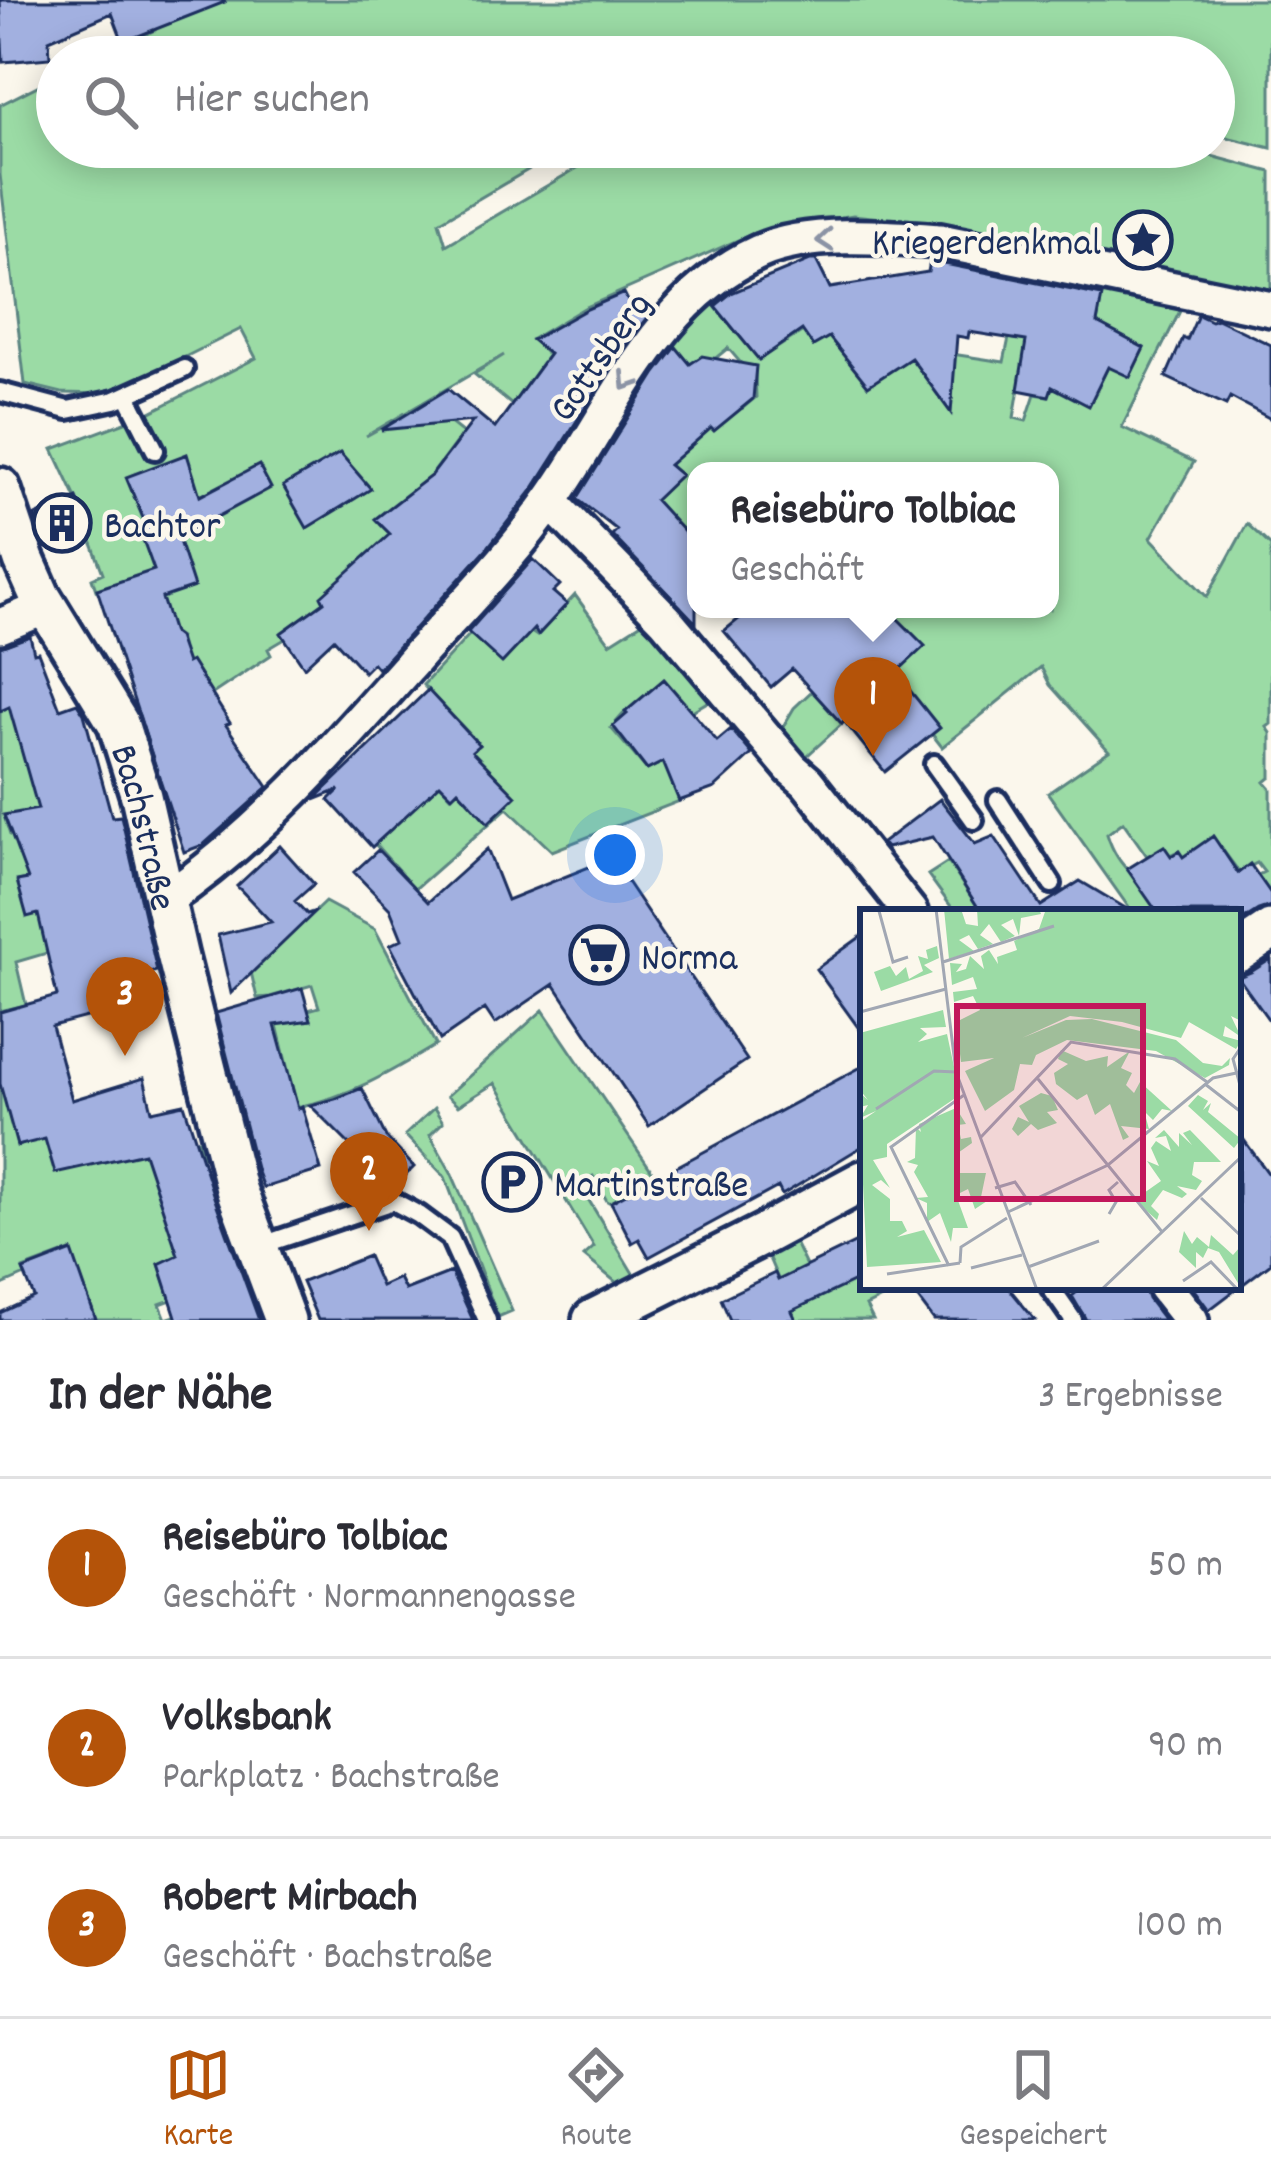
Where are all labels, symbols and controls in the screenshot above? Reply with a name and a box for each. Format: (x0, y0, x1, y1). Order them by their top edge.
search box (36, 36, 1235, 168)
icon: search (78, 69, 144, 135)
text: Hier suchen (174, 70, 370, 134)
place icon: Kriegerdenkmal (1112, 209, 1174, 271)
place label: Kriegerdenkmal (872, 219, 1101, 274)
one-way arrow (815, 227, 834, 252)
street label: Gottsberg (538, 282, 668, 435)
one-way arrow (620, 368, 642, 390)
popup (687, 462, 1059, 618)
text: Reisebüro Tolbiac (730, 481, 1016, 545)
building icon: Bachtor (31, 492, 93, 554)
place label: Bachtor (104, 502, 221, 557)
text: Geschäft (730, 545, 864, 600)
pin: 1 (834, 657, 912, 756)
street label: Bachstraße (92, 738, 187, 917)
your location (585, 825, 645, 885)
inset map (860, 909, 1241, 1290)
supermarket icon: Norma (568, 924, 630, 986)
place label: Norma (641, 934, 738, 989)
pin: 3 (86, 957, 164, 1056)
pin: 2 (330, 1132, 408, 1231)
parking icon: Martinstraße (481, 1151, 543, 1213)
place label: Martinstraße (554, 1161, 748, 1216)
text: In der Nähe (48, 1362, 272, 1434)
text: 3 Ergebnisse (1038, 1371, 1223, 1426)
text: Reisebüro Tolbiac (162, 1508, 448, 1572)
text: 1 (83, 1540, 91, 1595)
text: 50 m (1148, 1540, 1223, 1595)
text: Geschäft · Normannengasse (162, 1572, 576, 1627)
text: Volksbank (162, 1688, 332, 1752)
text: 2 (78, 1720, 96, 1775)
text: 90 m (1148, 1720, 1223, 1775)
text: Parkplatz · Bachstraße (162, 1752, 500, 1807)
text: Robert Mirbach (162, 1868, 417, 1932)
text: 3 (78, 1900, 96, 1955)
text: 100 m (1136, 1900, 1223, 1955)
text: Geschäft · Bachstraße (162, 1932, 493, 1987)
tab: Karte (164, 2042, 233, 2161)
tab: Route (560, 2042, 632, 2161)
tab: Gespeichert (959, 2042, 1107, 2161)

